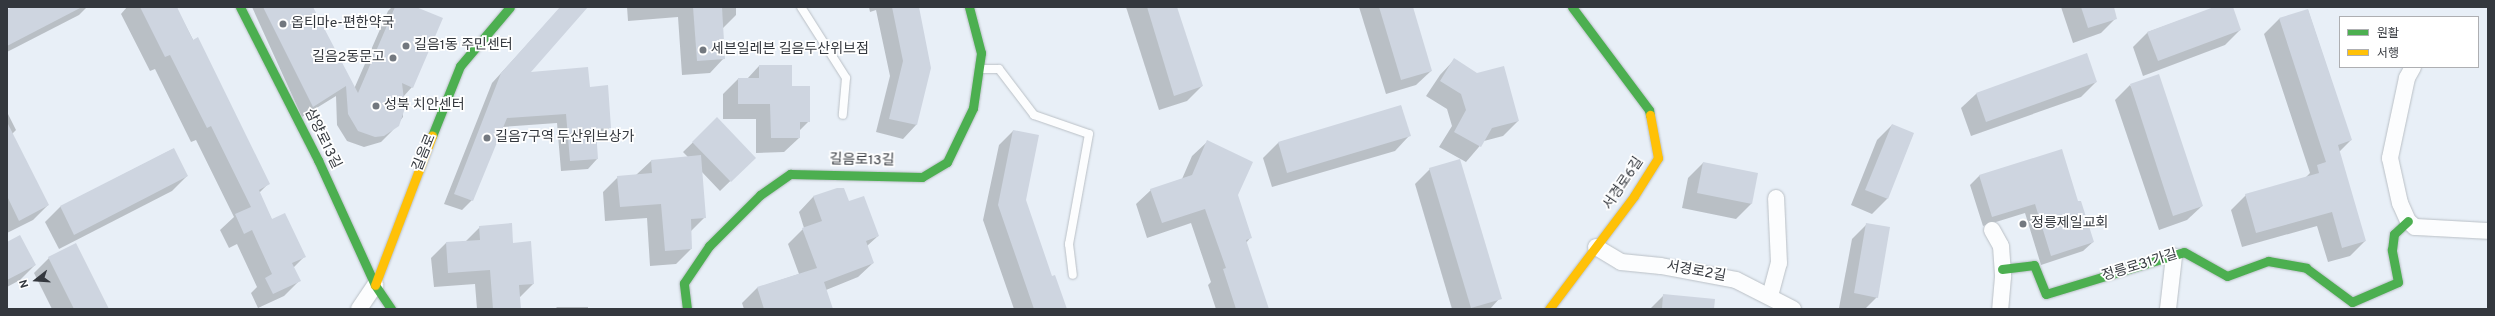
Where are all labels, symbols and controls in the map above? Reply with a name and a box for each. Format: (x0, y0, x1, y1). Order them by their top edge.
place label: 옵티마e-편한약국 (291, 16, 394, 32)
legend (2339, 16, 2479, 68)
marker: 옵티마e-편한약국 (278, 19, 288, 29)
text: 원활 (2377, 26, 2399, 42)
place label: 길음1동 주민센터 (414, 38, 513, 54)
marker: 길음1동 주민센터 (401, 41, 411, 51)
place label: 세븐일레븐 길음두산위브점 (711, 42, 869, 58)
marker: 세븐일레븐 길음두산위브점 (698, 45, 708, 55)
text: 서행 (2377, 46, 2399, 62)
place label: 길음2동문고 (312, 50, 385, 66)
marker: 길음2동문고 (388, 53, 398, 63)
place label: 성북 치안센터 (384, 98, 465, 114)
marker: 성북 치안센터 (371, 101, 381, 111)
street label: 삼양로13길 (300, 106, 344, 172)
place label: 길음7구역 두산위브상가 (495, 130, 634, 146)
street label: 길음로 (410, 132, 440, 174)
marker: 길음7구역 두산위브상가 (482, 133, 492, 143)
street label: 길음로13길 (829, 152, 895, 170)
street label: 서경로6길 (1600, 154, 1648, 214)
place label: 정릉제일교회 (2031, 216, 2108, 232)
marker: 정릉제일교회 (2018, 219, 2028, 229)
street label: 정릉로31가길 (2100, 247, 2180, 285)
street label: 서경로2길 (1665, 259, 1727, 285)
north arrow (16, 260, 56, 300)
text: N (17, 278, 32, 289)

